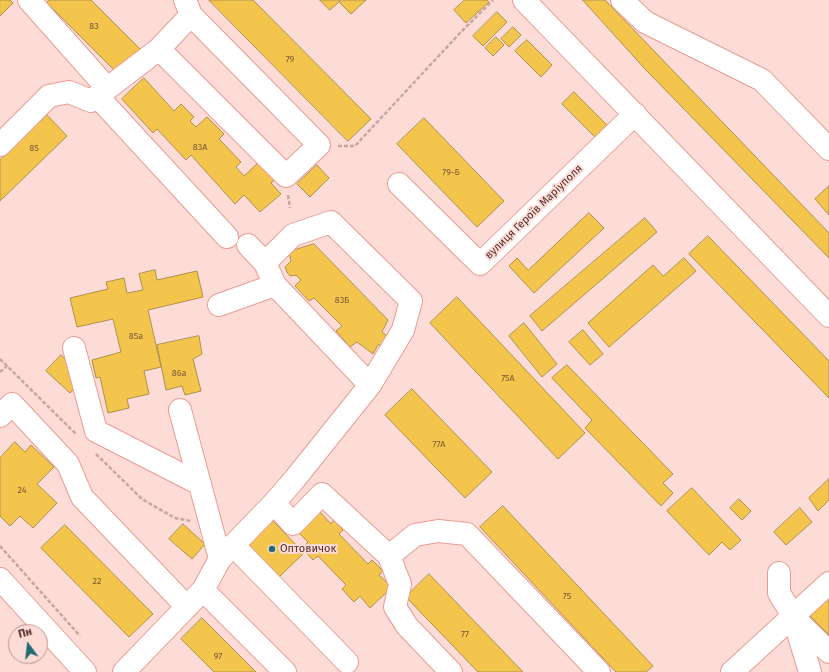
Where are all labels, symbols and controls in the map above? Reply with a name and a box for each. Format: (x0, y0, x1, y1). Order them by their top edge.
house number: 83 (89, 21, 99, 31)
house number: 79 (286, 54, 294, 64)
house number: 83А (193, 142, 207, 152)
house number: 85 (29, 143, 39, 153)
street label: вулиця Героїв Маріуполя (483, 162, 585, 262)
house number: 79-Б (442, 167, 460, 177)
house number: 83Б (335, 295, 349, 305)
house number: 85а (129, 331, 143, 341)
house number: 86а (172, 368, 186, 378)
house number: 75А (501, 373, 515, 383)
house number: 77А (433, 439, 445, 449)
house number: 24 (18, 485, 26, 495)
place label: Оптовичок (280, 542, 336, 556)
marker: Оптовичок (267, 544, 277, 554)
house number: 22 (93, 576, 101, 586)
house number: 75 (563, 591, 571, 601)
north arrow (8, 624, 48, 664)
text: Пн (17, 625, 33, 641)
house number: 77 (461, 629, 469, 639)
house number: 97 (214, 651, 222, 661)

